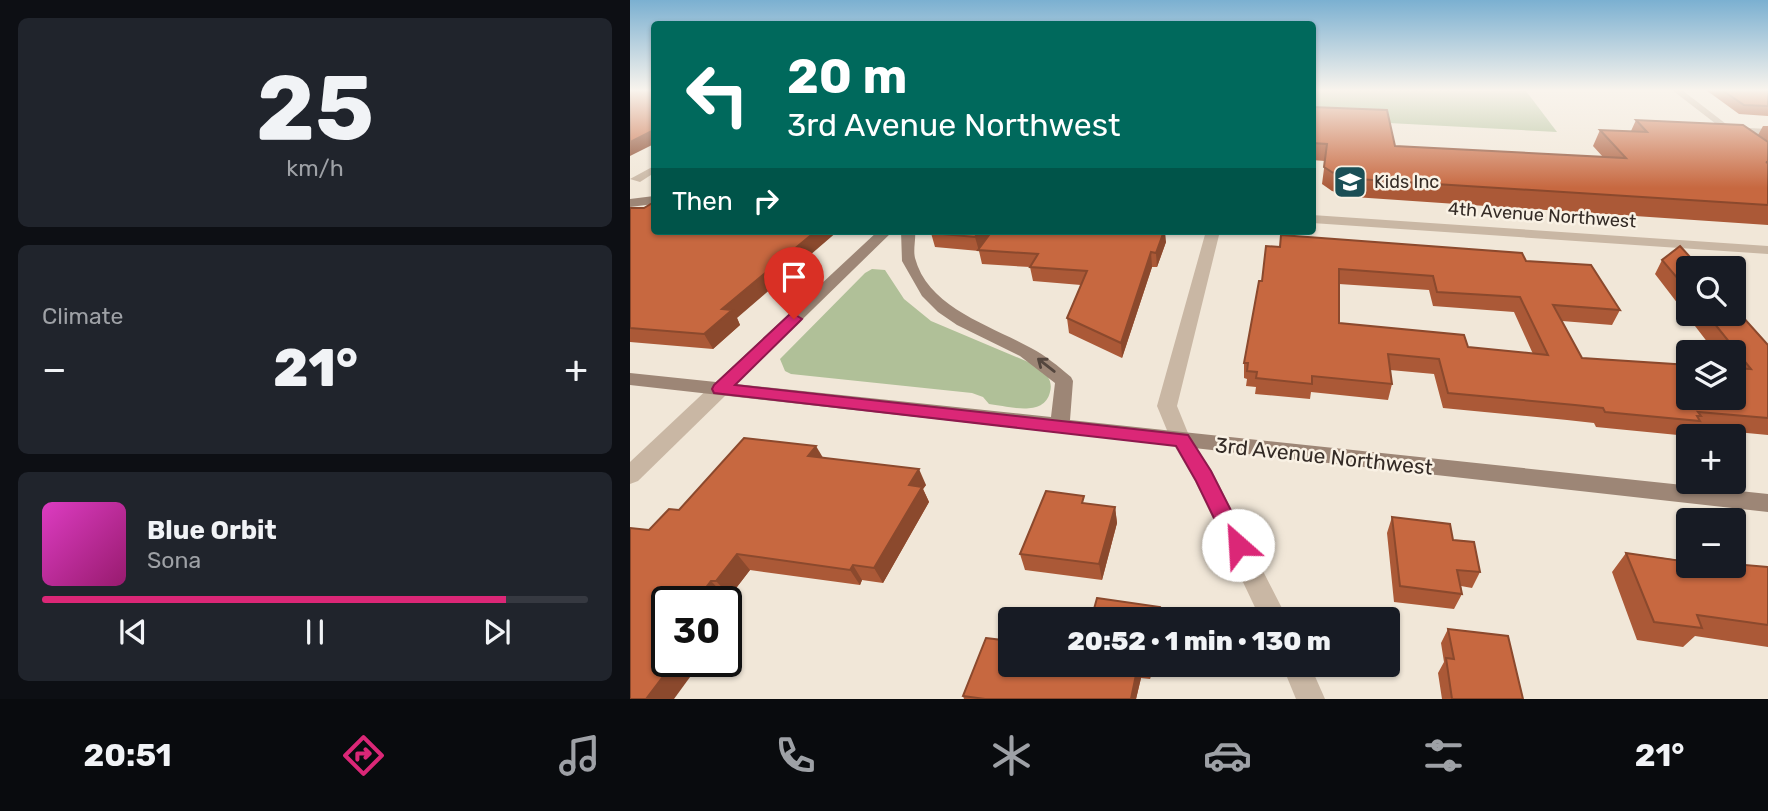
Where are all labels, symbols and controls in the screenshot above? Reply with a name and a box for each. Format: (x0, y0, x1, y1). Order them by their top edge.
text: 20 m (787, 47, 908, 105)
icon: left (672, 49, 763, 140)
text: 25 (256, 54, 374, 162)
text: 3rd Avenue Northwest (787, 106, 1121, 144)
text: km/h (286, 154, 344, 182)
school or university icon: Kids Inc (1331, 163, 1369, 201)
place label: Kids Inc (1374, 171, 1439, 193)
icon: right (747, 182, 785, 220)
text: Then (672, 186, 733, 217)
street label: 4th Avenue Northwest (1447, 197, 1637, 233)
pin (764, 247, 824, 319)
map controls (1676, 256, 1746, 578)
button: search (1676, 256, 1746, 326)
icon: arrive (775, 258, 813, 296)
text: Climate (42, 302, 123, 330)
text: 21° (273, 337, 358, 399)
button: layers (1676, 340, 1746, 410)
text: − (42, 346, 67, 392)
text: + (564, 346, 588, 392)
one-way arrow (1037, 357, 1056, 372)
button: + (1676, 424, 1746, 494)
street label: 3rd Avenue Northwest (1214, 432, 1434, 480)
position arrow (1201, 508, 1275, 582)
button: − (1676, 508, 1746, 578)
text: Blue Orbit (147, 515, 277, 546)
text: Sona (147, 546, 201, 574)
speed limit sign: 30 (651, 586, 742, 677)
icon: previous (114, 613, 152, 651)
icon: pause (296, 613, 334, 651)
icon: next (478, 613, 516, 651)
text: 20:52 · 1 min · 130 m (1067, 626, 1331, 657)
icon: directions (339, 731, 388, 780)
icon: music (555, 731, 604, 780)
icon: phone (771, 731, 820, 780)
icon: climate (987, 731, 1036, 780)
icon: car (1203, 731, 1252, 780)
icon: filters (1419, 731, 1468, 780)
text: 20:51 (83, 736, 172, 774)
text: 21° (1635, 736, 1685, 774)

